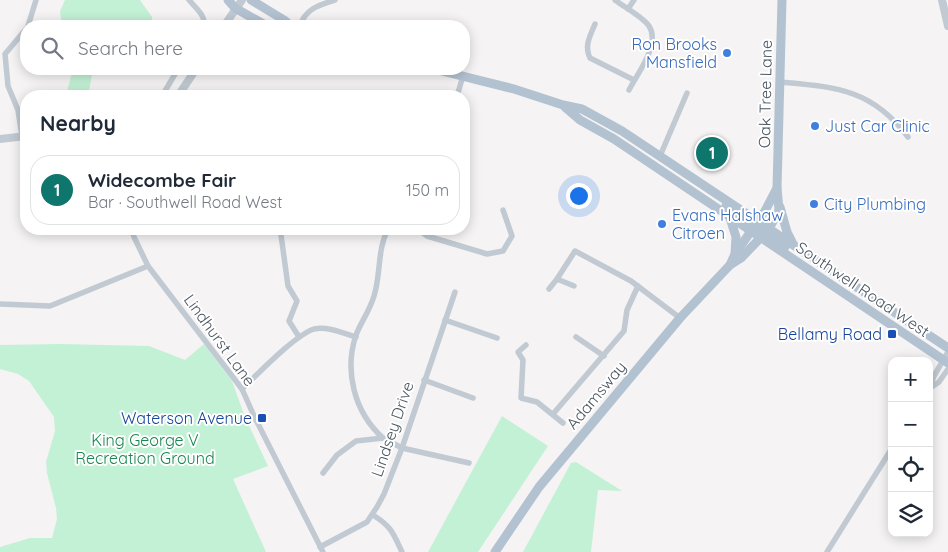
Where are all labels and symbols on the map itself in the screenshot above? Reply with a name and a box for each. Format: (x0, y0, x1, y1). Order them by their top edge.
place label: Ron Brooks Mansfield (632, 34, 717, 72)
street label: Oak Tree Lane (754, 40, 776, 148)
marker: Ron Brooks Mansfield (721, 47, 733, 59)
place label: Just Car Clinic (825, 116, 930, 136)
marker: Just Car Clinic (809, 120, 821, 132)
pin: 1 (696, 134, 728, 172)
your location (566, 183, 592, 209)
place label: City Plumbing (824, 194, 926, 214)
marker: City Plumbing (808, 198, 820, 210)
place label: Evans Halshaw Citroen (672, 205, 783, 243)
marker: Evans Halshaw Citroen (656, 218, 668, 230)
street label: Southwell Road West (793, 237, 933, 341)
street label: Lindhurst Lane (180, 290, 260, 390)
place label: Bellamy Road (778, 324, 882, 344)
marker: Bellamy Road (886, 328, 898, 340)
street label: Adamsway (562, 357, 630, 433)
street label: Lindsey Drive (366, 379, 418, 479)
place label: Waterson Avenue (121, 408, 252, 428)
marker: Waterson Avenue (256, 412, 268, 424)
park label: King George V Recreation Ground (75, 430, 215, 468)

